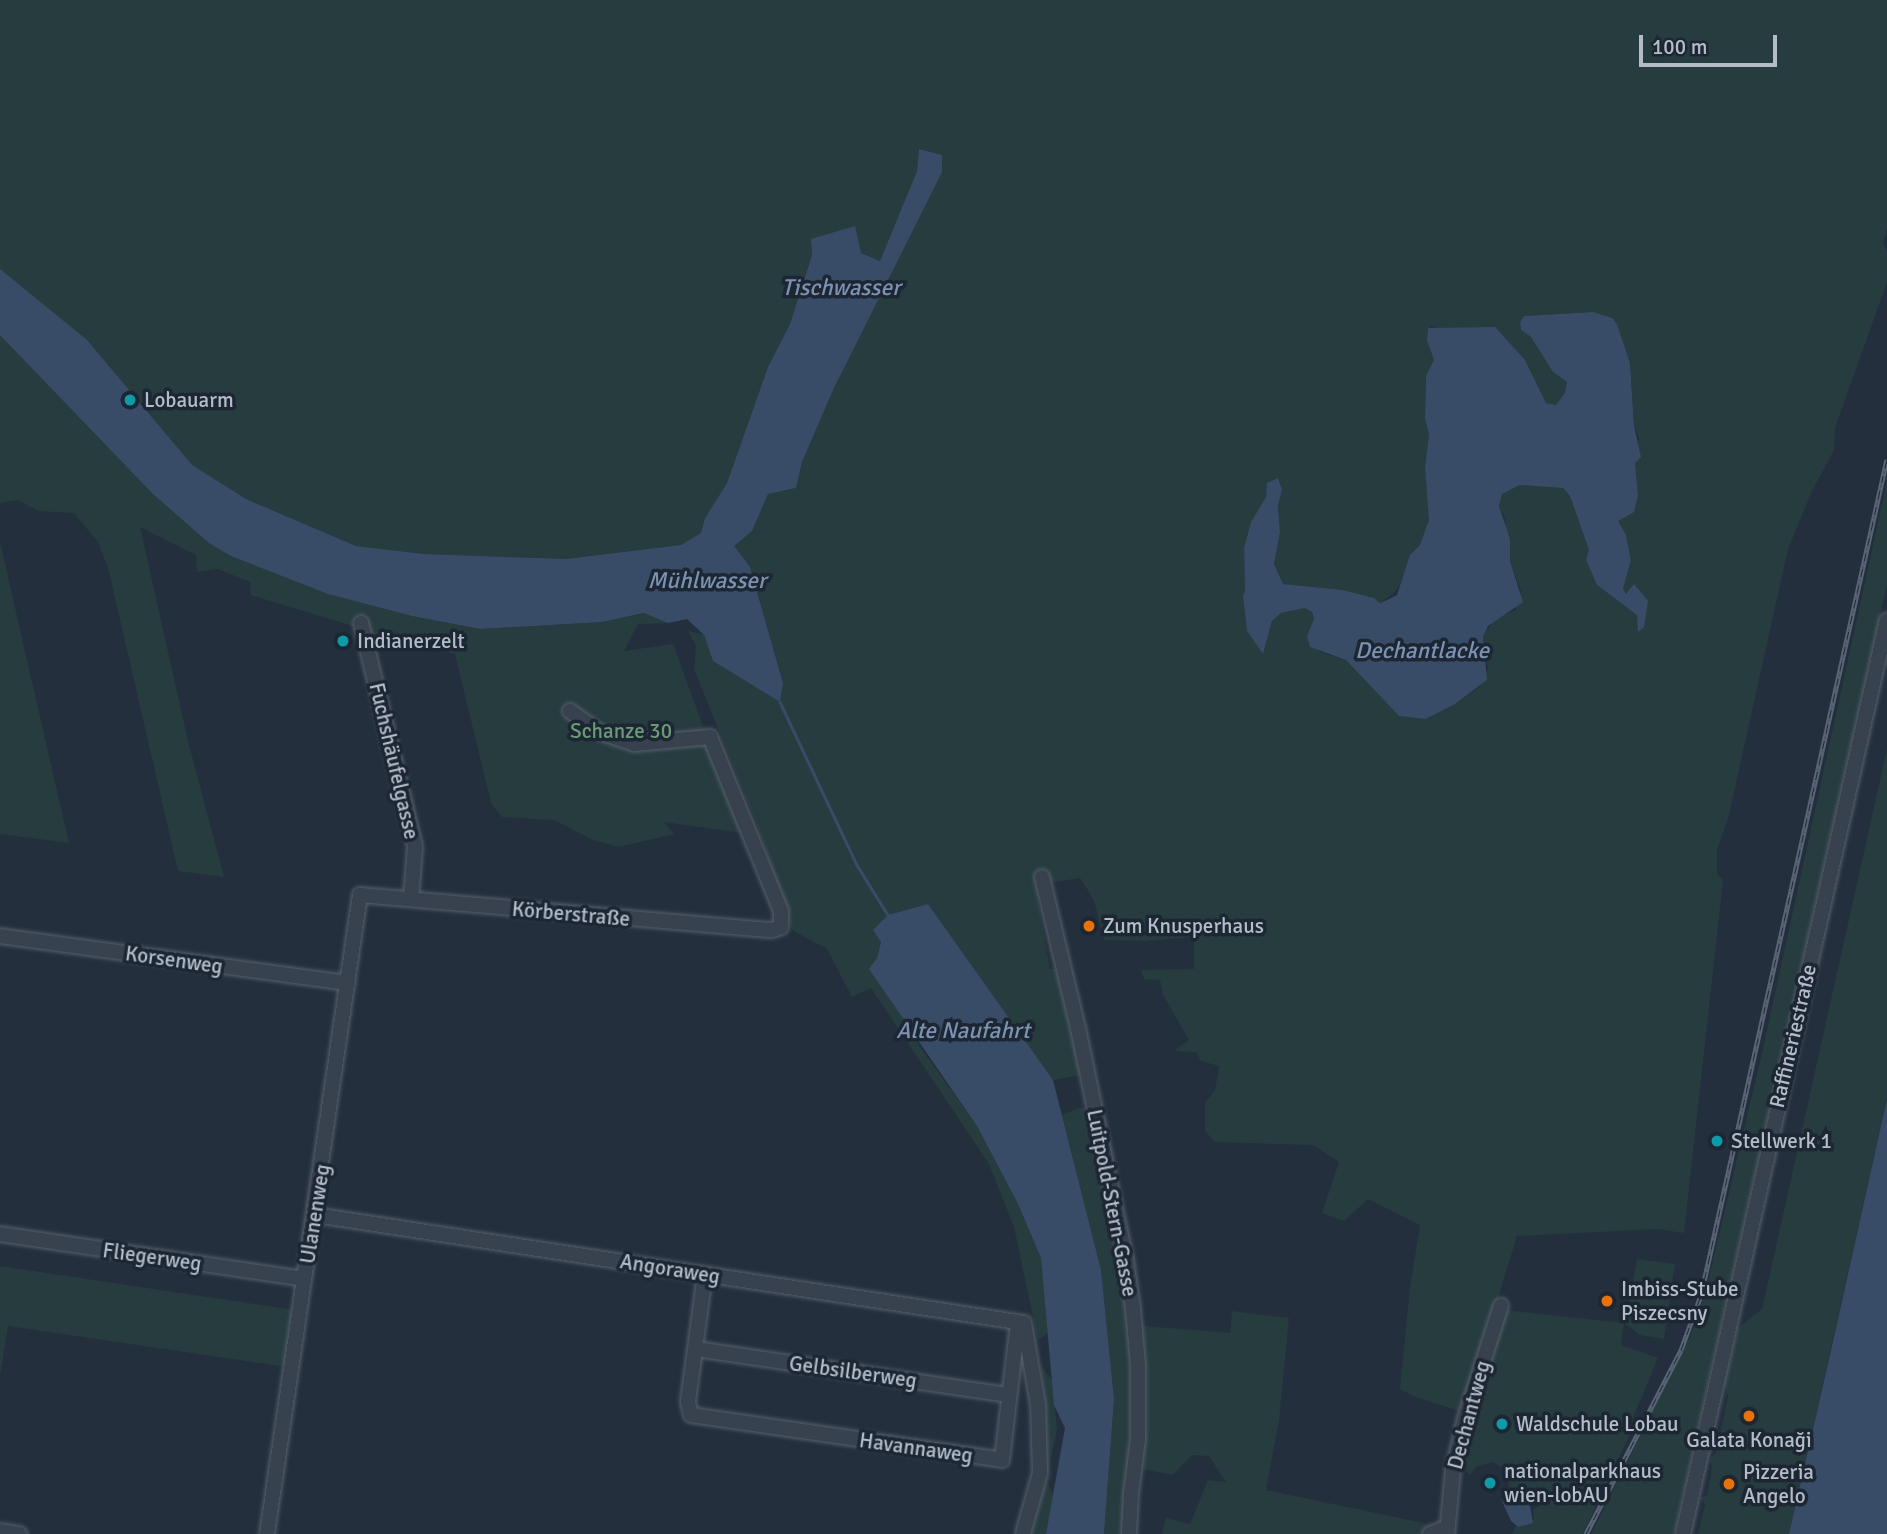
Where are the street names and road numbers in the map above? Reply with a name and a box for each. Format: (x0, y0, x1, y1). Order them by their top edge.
street label: Fuchshäufelgasse (364, 680, 424, 842)
street label: Körberstraße (511, 896, 631, 932)
street label: Korsenweg (124, 941, 224, 979)
street label: Raffineriestraße (1764, 962, 1822, 1110)
street label: Luitpold-Stern-Gasse (1081, 1107, 1143, 1299)
street label: Ulanenweg (295, 1162, 335, 1266)
street label: Fliegerweg (101, 1238, 203, 1276)
street label: Angoraweg (618, 1249, 722, 1289)
street label: Gelbsilberweg (788, 1351, 918, 1393)
street label: Dechantweg (1442, 1358, 1496, 1472)
street label: Havannaweg (858, 1428, 974, 1468)

